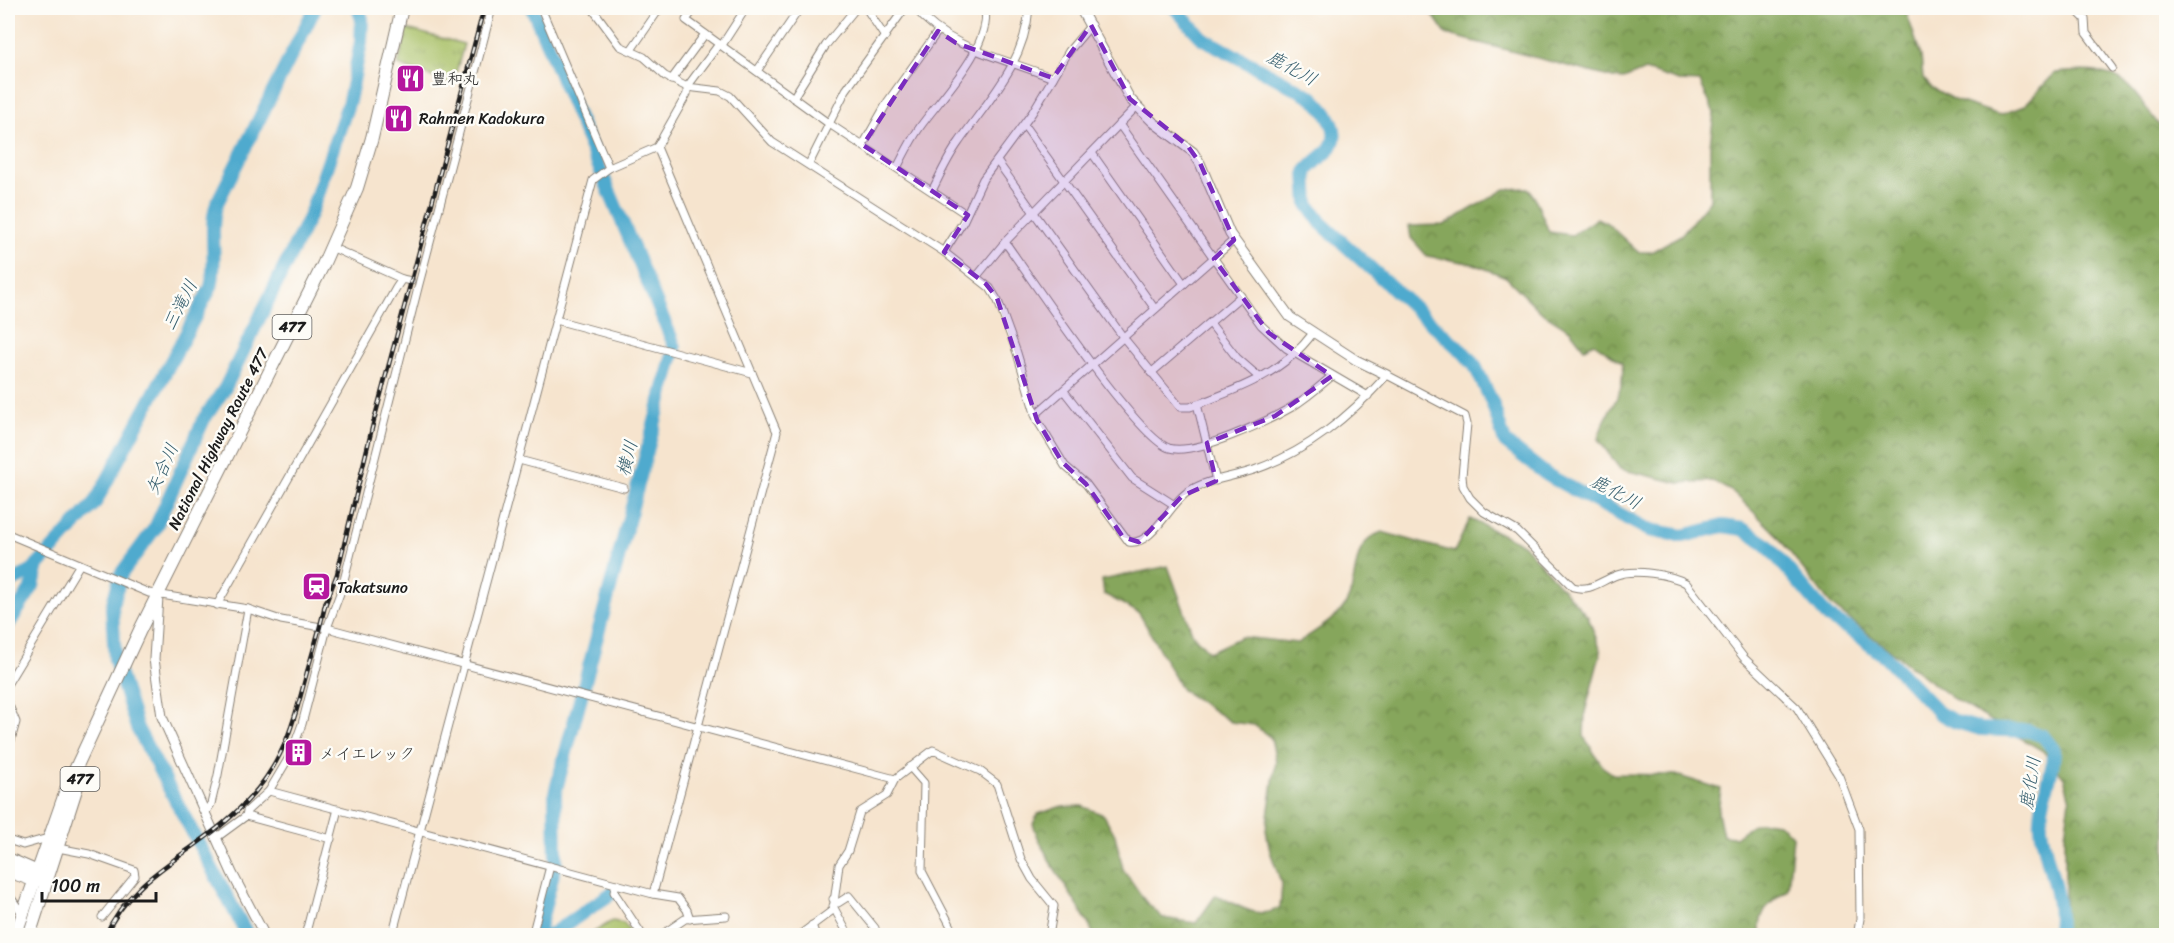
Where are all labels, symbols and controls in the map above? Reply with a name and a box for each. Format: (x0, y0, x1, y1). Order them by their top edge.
water label: 鹿化川 (1261, 41, 1323, 95)
restaurant icon: 豊和丸 (394, 62, 426, 94)
place label: 豊和丸 (431, 64, 479, 93)
restaurant icon: Rahmen Kadokura (382, 102, 414, 134)
place label: Rahmen Kadokura (419, 104, 544, 133)
water label: 三滝川 (153, 274, 207, 336)
road number: 477 (272, 315, 312, 339)
street label: National Highway Route 477 (159, 342, 277, 535)
water label: 横川 (607, 436, 647, 480)
water label: 矢合川 (136, 438, 188, 500)
water label: 鹿化川 (1585, 465, 1647, 519)
station icon: Takatsuno (300, 571, 332, 603)
place label: Takatsuno (337, 573, 408, 602)
building icon: メイエレック (282, 737, 314, 769)
place label: メイエレック (319, 739, 415, 768)
water label: 鹿化川 (2010, 754, 2050, 812)
road number: 477 (60, 767, 100, 791)
scale bar (42, 865, 156, 903)
text: 100 m (51, 870, 100, 902)

